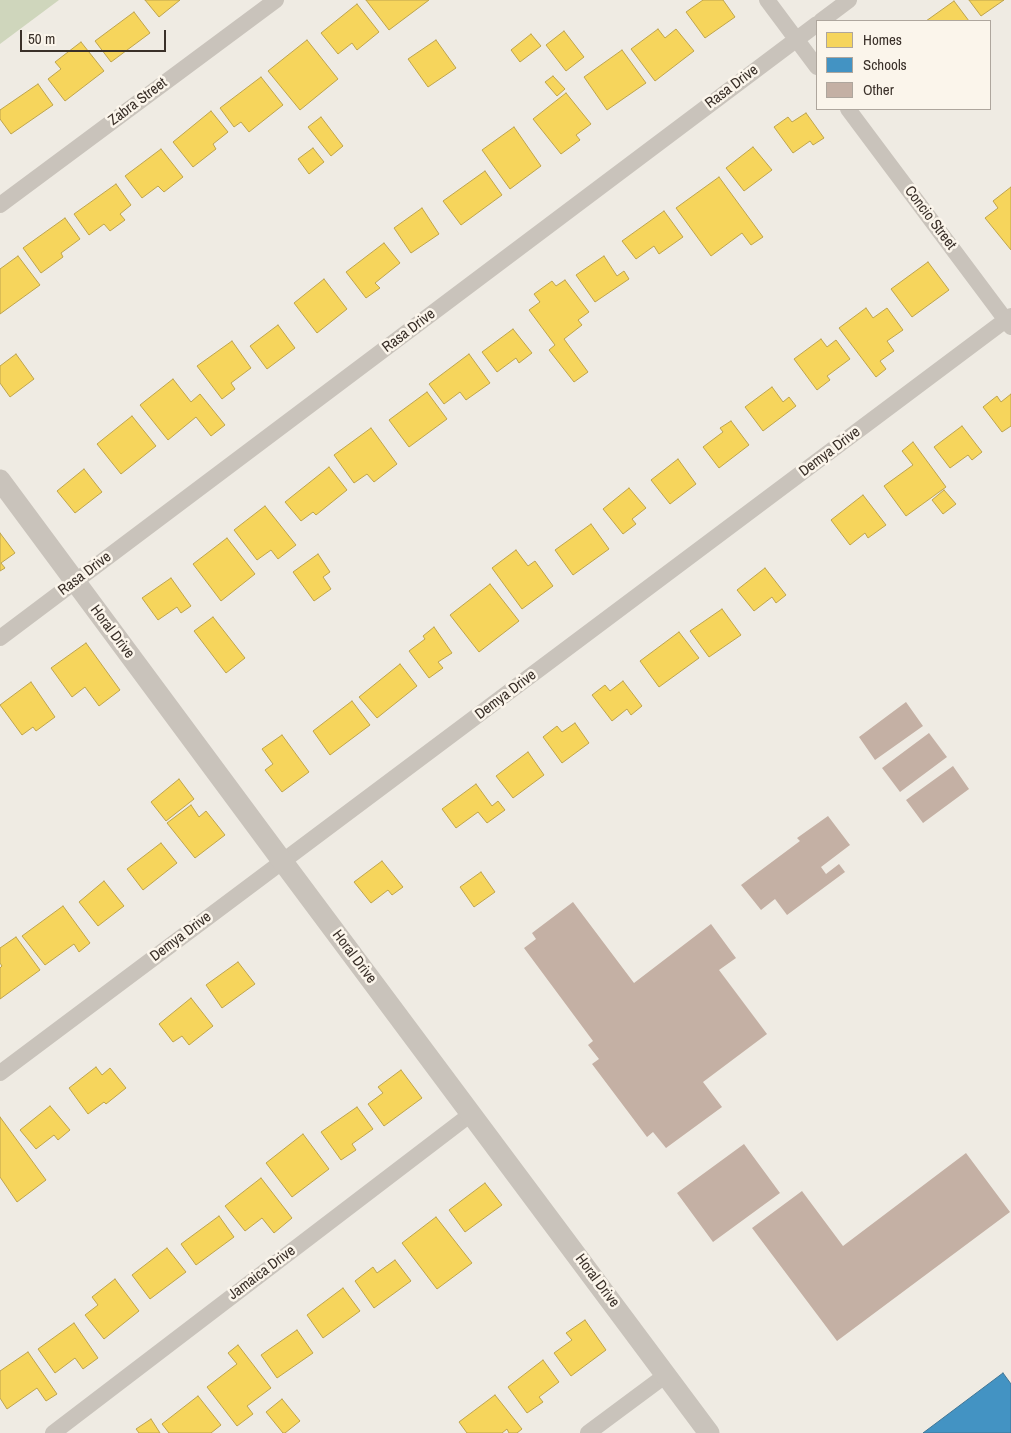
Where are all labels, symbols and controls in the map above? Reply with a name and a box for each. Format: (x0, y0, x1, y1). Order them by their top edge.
scale bar (22, 20, 169, 52)
legend (816, 20, 991, 110)
text: 50 m (28, 28, 55, 49)
text: Homes (863, 29, 902, 50)
text: Schools (863, 54, 907, 75)
street label: Rasa Drive (702, 61, 762, 113)
street label: Zabra Street (105, 74, 171, 130)
text: Other (863, 79, 894, 100)
street label: Concio Street (900, 183, 960, 253)
street label: Rasa Drive (379, 305, 439, 357)
street label: Demya Drive (796, 423, 864, 481)
street label: Rasa Drive (55, 548, 115, 600)
street label: Horal Drive (86, 602, 138, 662)
street label: Demya Drive (472, 666, 540, 724)
street label: Demya Drive (147, 908, 215, 966)
street label: Horal Drive (328, 927, 380, 987)
street label: Jamaica Drive (225, 1242, 299, 1304)
street label: Horal Drive (571, 1251, 623, 1311)

